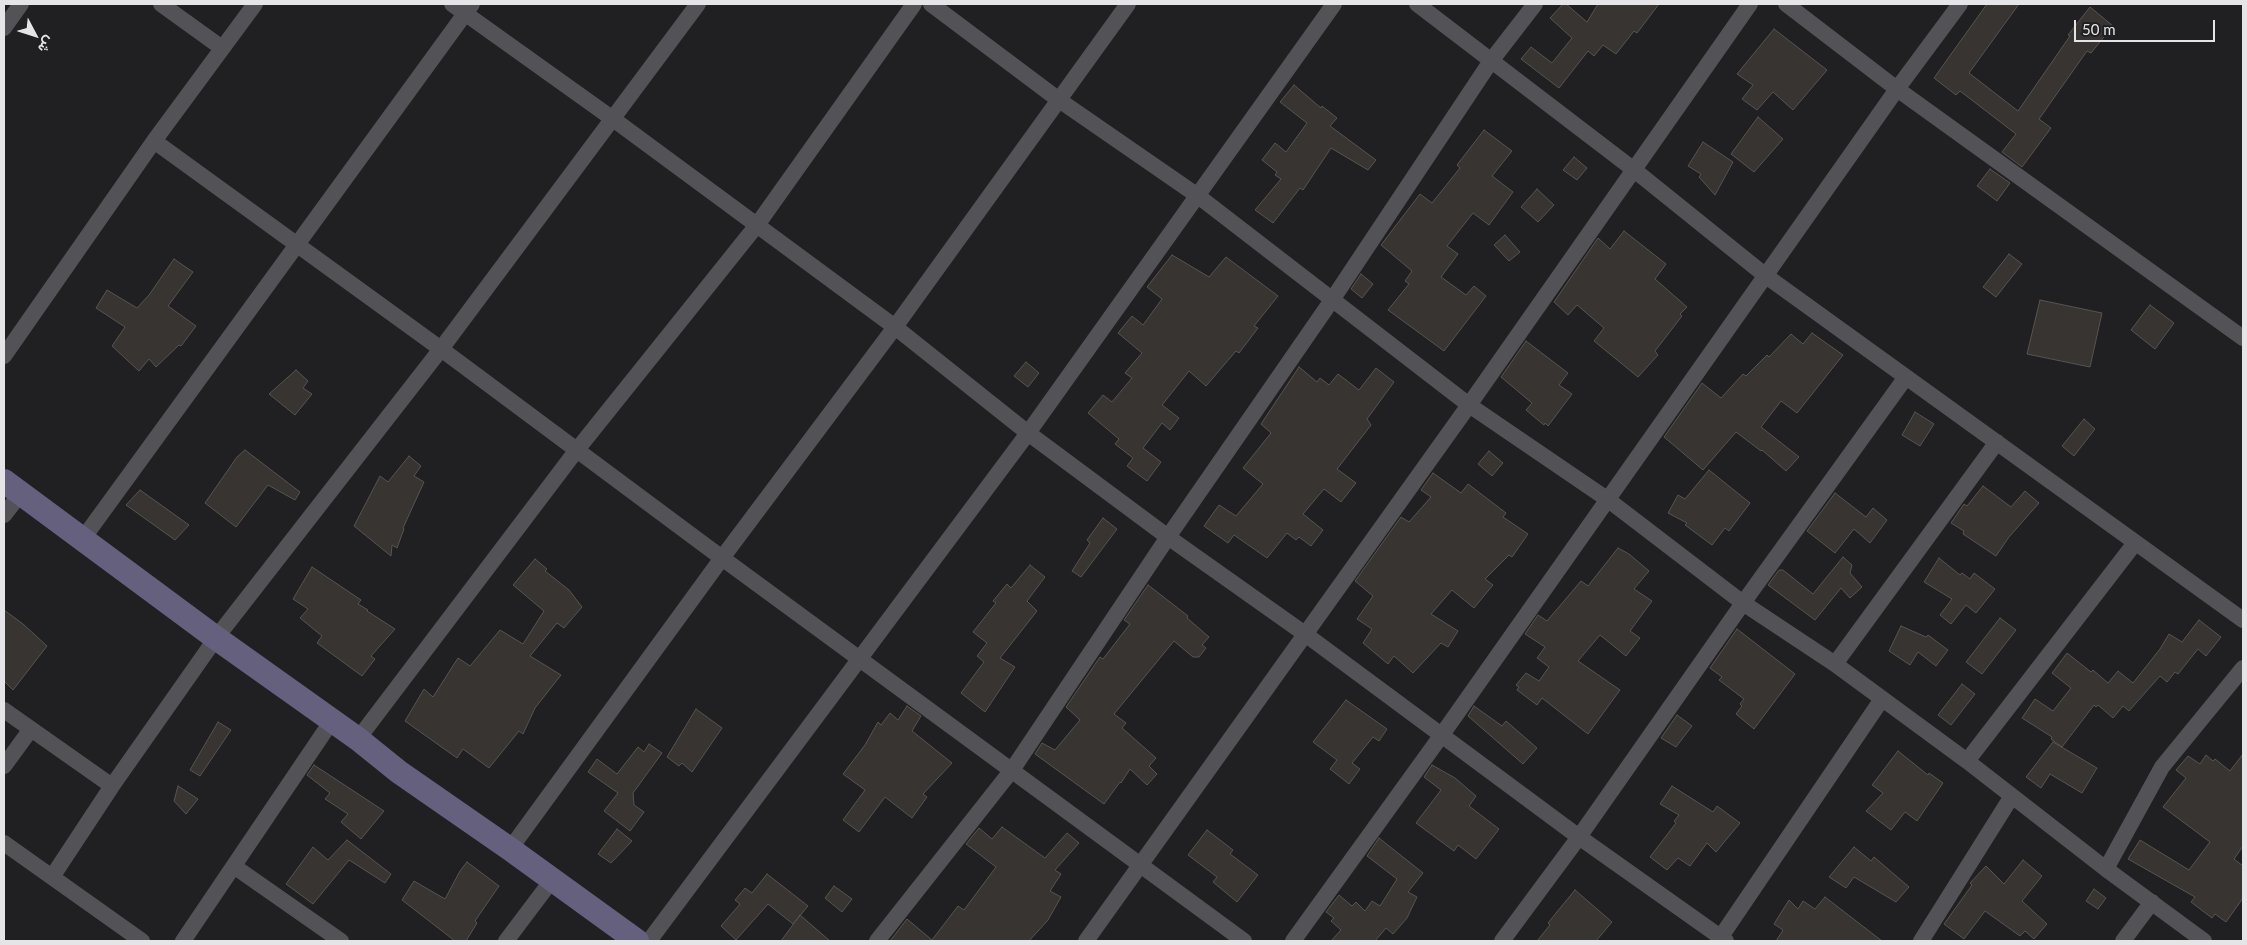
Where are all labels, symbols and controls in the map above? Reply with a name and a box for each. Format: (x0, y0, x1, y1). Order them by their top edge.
north arrow (10, 10, 60, 60)
scale bar (2077, 10, 2218, 42)
text: 50 m (2082, 20, 2116, 38)
text: ش (35, 33, 59, 57)

